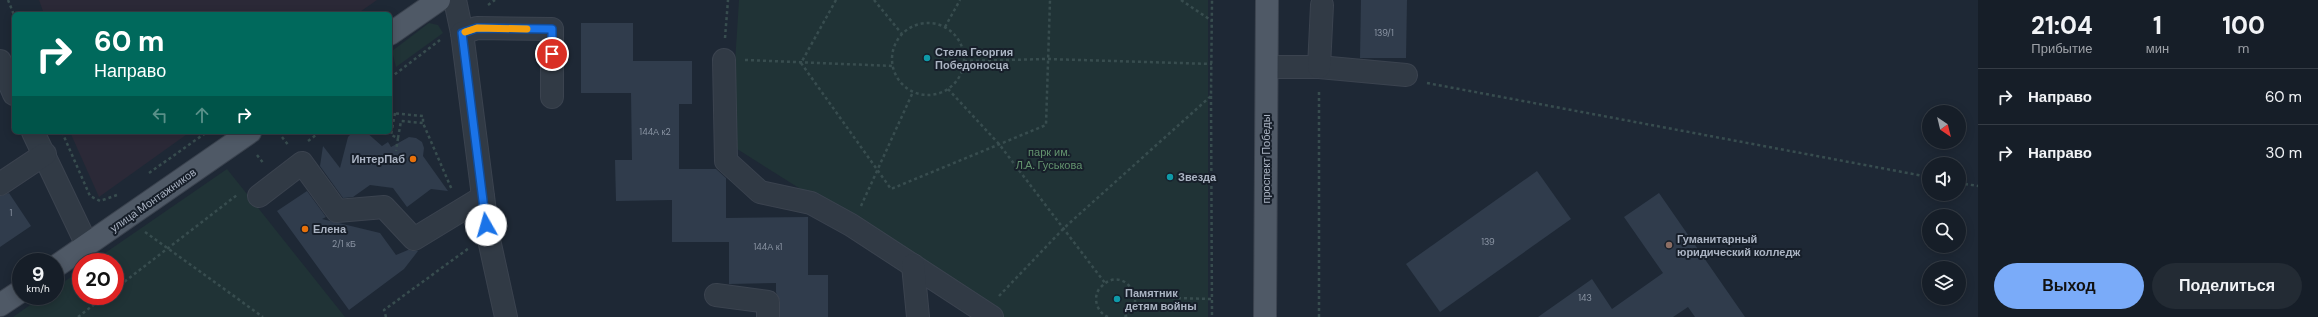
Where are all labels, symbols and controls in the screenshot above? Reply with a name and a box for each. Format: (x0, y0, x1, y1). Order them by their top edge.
text: 21:04 (2031, 10, 2093, 41)
text: 1 (2153, 10, 2162, 41)
text: 100 (2222, 10, 2265, 41)
text: 60 m (94, 23, 164, 60)
house number: 139/1 (1374, 27, 1394, 39)
icon: right (28, 28, 80, 80)
pin (535, 37, 569, 71)
text: Прибытие (2031, 40, 2092, 57)
text: мин (2146, 40, 2169, 57)
text: m (2238, 40, 2249, 57)
icon: arrive (541, 43, 563, 65)
place label: Стела Георгия Победоносца (935, 45, 1013, 72)
marker: Стела Георгия Победоносца (922, 53, 932, 63)
text: Направо (94, 59, 166, 83)
icon: right (1994, 86, 2016, 108)
text: Направо (2028, 87, 2092, 107)
text: 60 m (2265, 87, 2302, 107)
icon: left (149, 104, 171, 126)
icon: ahead (191, 104, 213, 126)
icon: right (233, 104, 255, 126)
north arrow (1922, 105, 1966, 149)
map controls (1922, 105, 1966, 305)
street label: проспект Победы (1259, 114, 1273, 204)
house number: 144А к2 (639, 126, 671, 138)
icon: right (1994, 142, 2016, 164)
text: Направо (2028, 143, 2092, 163)
text: 30 m (2266, 143, 2302, 163)
park label: парк им. Л.А. Гуськова (1016, 145, 1083, 172)
place label: ИнтерПаб (351, 152, 405, 166)
marker: ИнтерПаб (408, 154, 418, 164)
button: sound (1922, 157, 1966, 201)
street label: улица Монтажников (107, 165, 199, 235)
place label: Звезда (1178, 170, 1217, 184)
marker: Звезда (1165, 172, 1175, 182)
position arrow (465, 204, 507, 246)
house number: 1 (10, 207, 13, 219)
button: search (1922, 209, 1966, 253)
place label: Елена (313, 222, 347, 236)
marker: Елена (300, 224, 310, 234)
place label: Гуманитарный юридический колледж (1677, 232, 1800, 259)
house number: 139 (1481, 236, 1495, 248)
house number: 2/1 кБ (332, 238, 356, 250)
marker: Гуманитарный юридический колледж (1664, 240, 1674, 250)
house number: 144А к1 (754, 241, 783, 253)
speed limit sign: 20 (72, 253, 124, 305)
text: 9 (32, 261, 44, 287)
button: layers (1922, 261, 1966, 305)
button: Выход (1994, 263, 2144, 309)
button: Поделиться (2152, 263, 2302, 309)
text: km/h (26, 282, 50, 295)
place label: Памятник детям войны (1125, 286, 1197, 313)
house number: 143 (1578, 292, 1592, 304)
marker: Памятник детям войны (1112, 294, 1122, 304)

